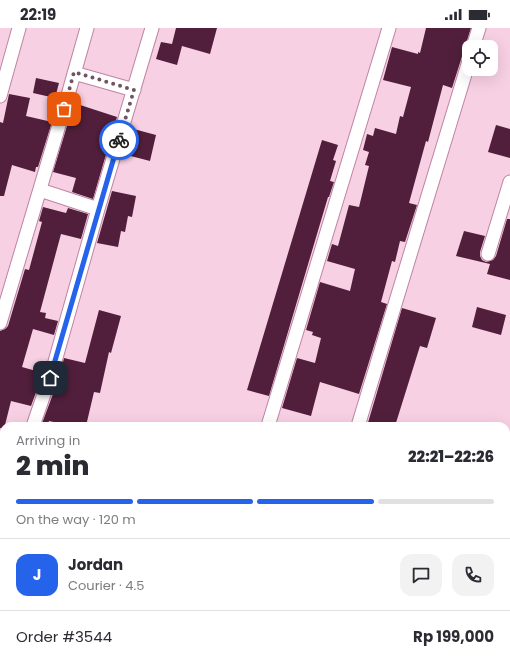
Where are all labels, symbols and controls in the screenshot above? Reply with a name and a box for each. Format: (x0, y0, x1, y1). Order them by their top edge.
text: 22:19 (20, 4, 56, 25)
map controls (462, 40, 498, 76)
button: locate (462, 40, 498, 76)
pin (47, 92, 81, 126)
icon: bag (53, 98, 75, 120)
courier (99, 120, 139, 160)
icon: bike (108, 129, 130, 151)
pin (33, 361, 67, 395)
icon: home (39, 367, 61, 389)
text: Arriving in (16, 431, 80, 450)
text: 22:21–22:26 (408, 446, 494, 467)
text: 2 min (16, 448, 89, 484)
text: On the way · 120 m (16, 510, 136, 529)
text: Jordan (68, 554, 123, 575)
button: chat (400, 554, 442, 596)
button: phone (452, 554, 494, 596)
text: J (33, 564, 41, 585)
text: Courier · 4.5 (68, 576, 144, 595)
text: Order #3544 (16, 626, 112, 647)
text: Rp 199,000 (413, 626, 494, 647)

